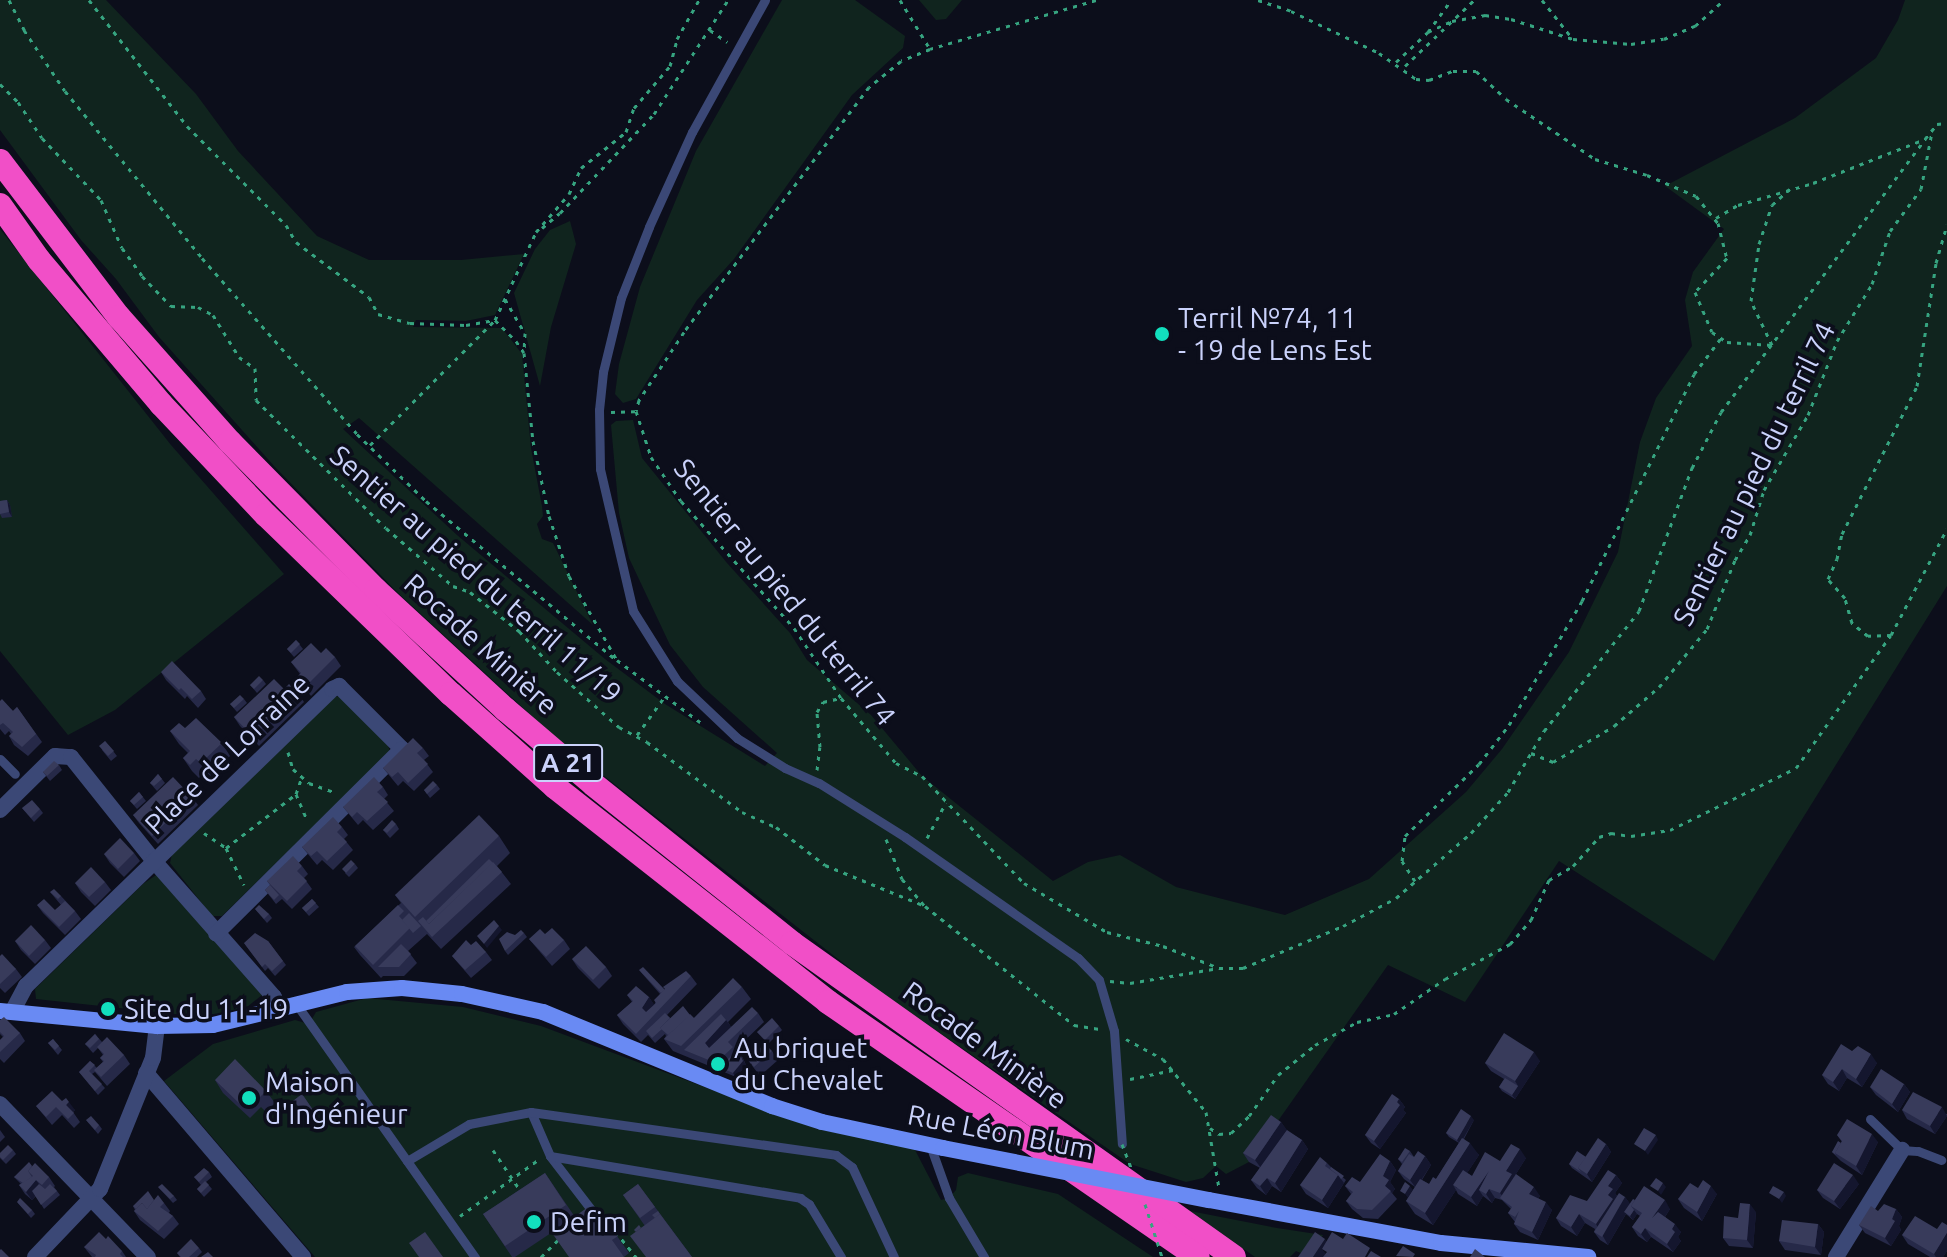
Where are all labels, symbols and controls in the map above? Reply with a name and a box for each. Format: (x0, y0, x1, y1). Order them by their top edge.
place label: Terril №74, 11 - 19 de Lens Est (1178, 301, 1372, 367)
street label: Sentier au pied du terril 74 (1666, 317, 1842, 631)
marker: Terril №74, 11 - 19 de Lens Est (1153, 325, 1171, 343)
street label: Sentier au pied du terril 11/19 (323, 438, 629, 710)
street label: Sentier au pied du terril 74 (667, 452, 903, 732)
street label: Rocade Minière (397, 566, 565, 722)
street label: Place de Lorraine (138, 667, 316, 841)
road number: A 21 (532, 741, 604, 785)
street label: Rocade Minière (896, 974, 1074, 1116)
place label: Site du 11-19 (124, 992, 288, 1026)
marker: Site du 11-19 (99, 1000, 117, 1018)
place label: Au briquet du Chevalet (734, 1031, 883, 1097)
marker: Au briquet du Chevalet (709, 1055, 727, 1073)
place label: Maison d'Ingénieur (265, 1065, 408, 1131)
marker: Maison d'Ingénieur (240, 1089, 258, 1107)
street label: Rue Léon Blum (905, 1097, 1097, 1167)
place label: Defim (550, 1205, 627, 1239)
marker: Defim (525, 1213, 543, 1231)

